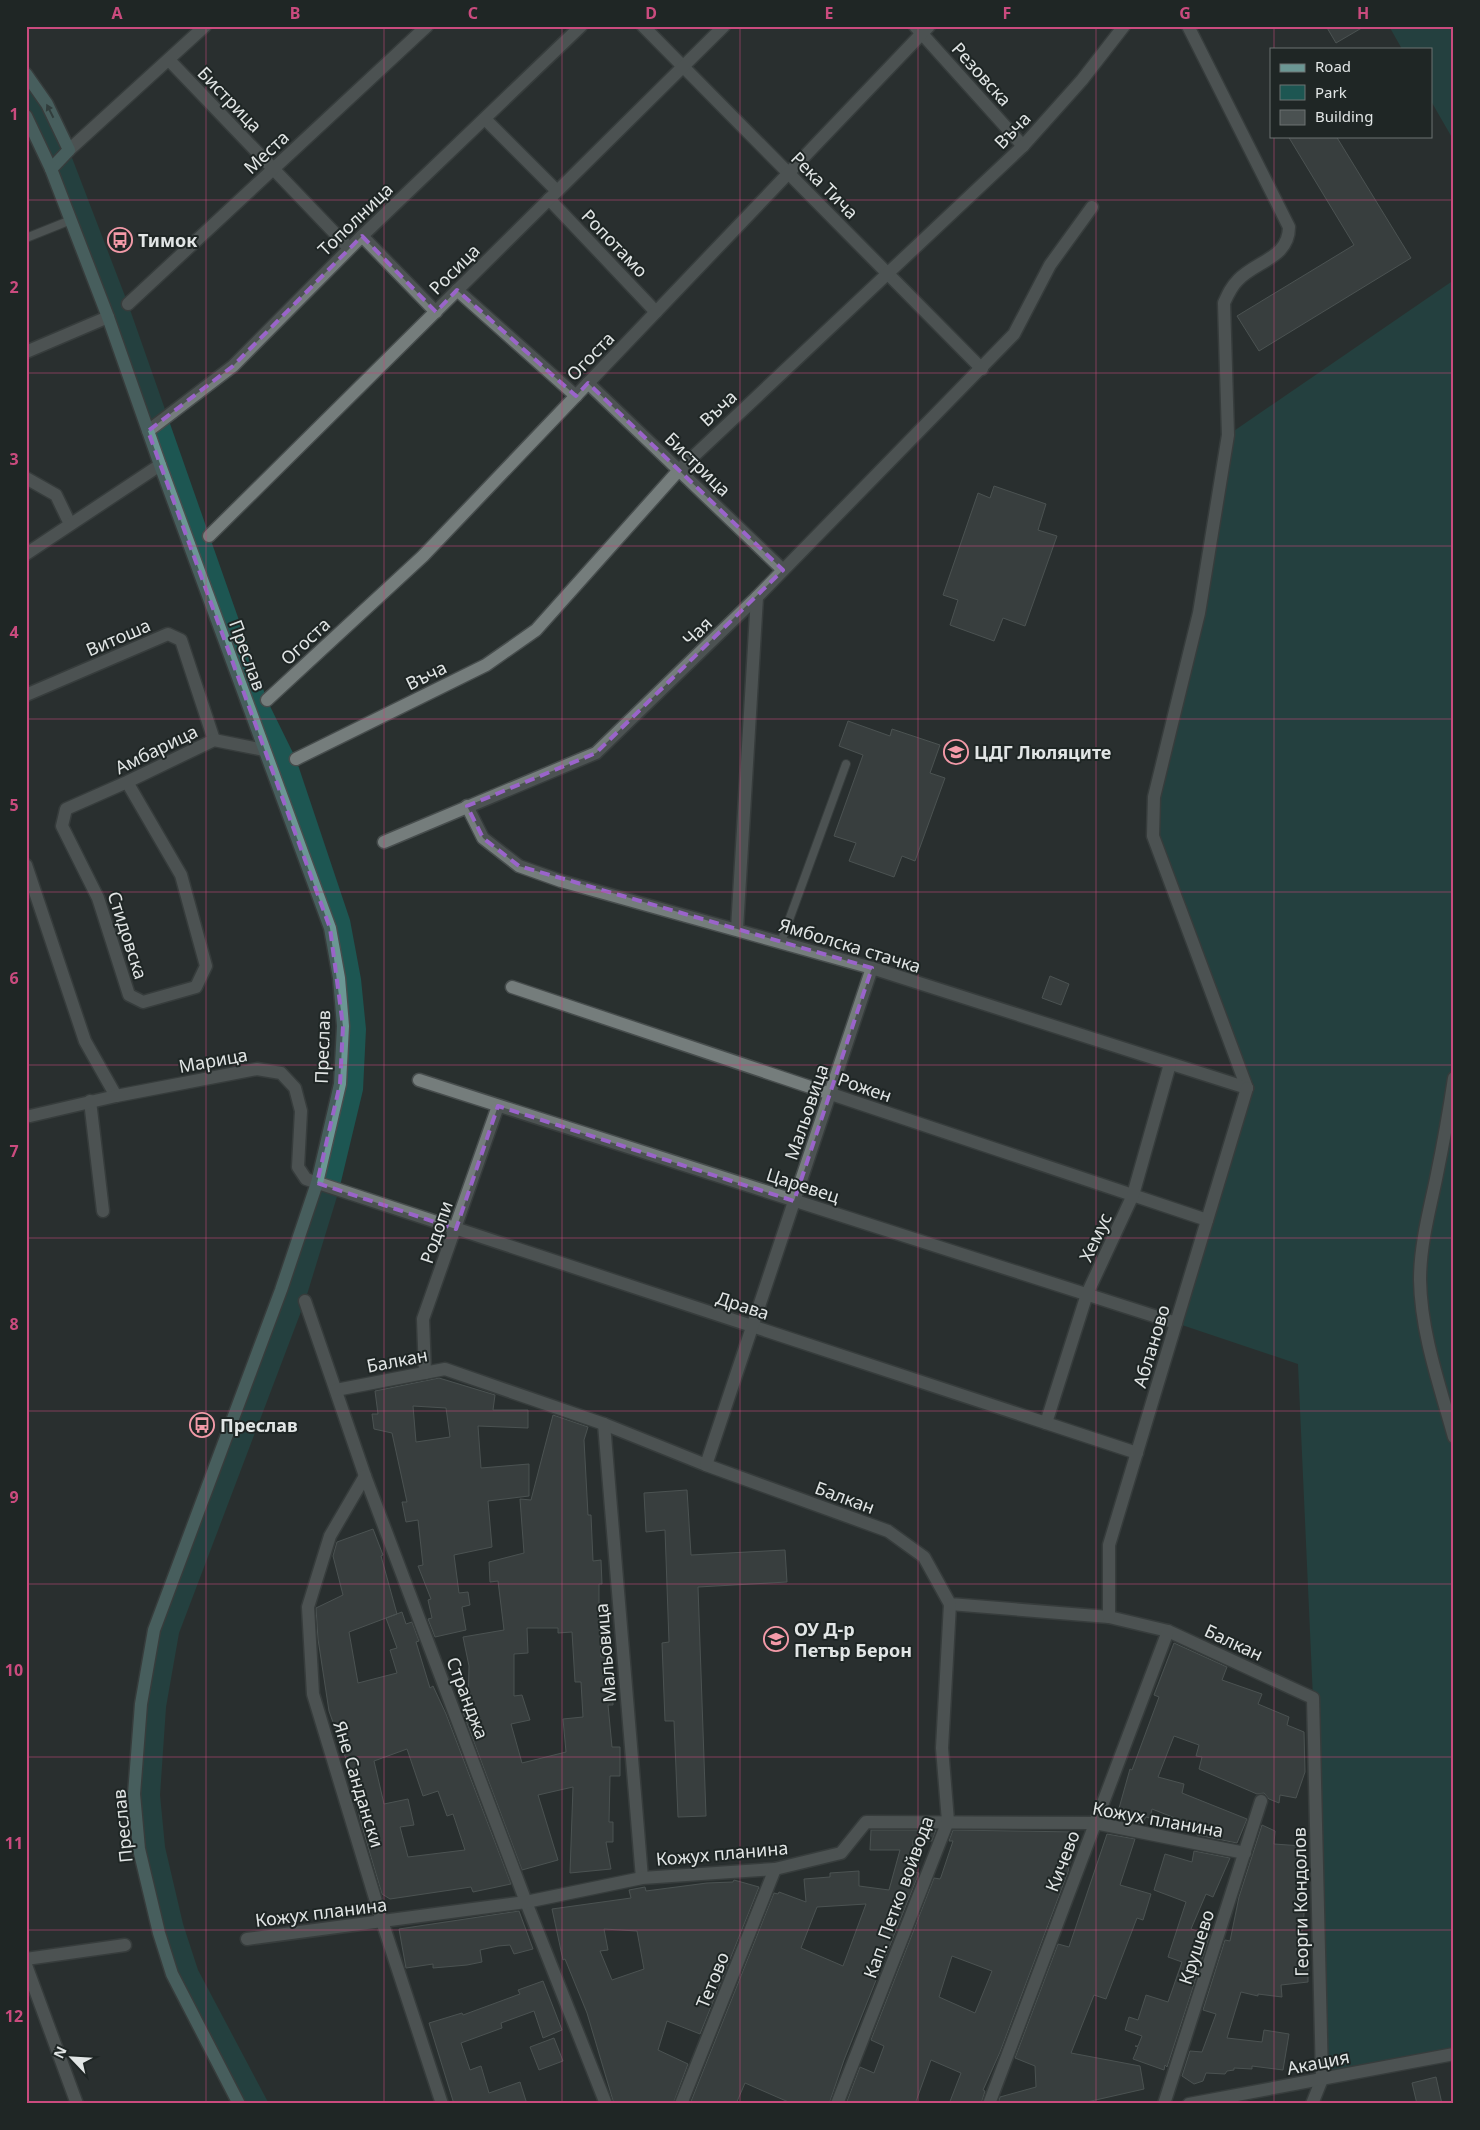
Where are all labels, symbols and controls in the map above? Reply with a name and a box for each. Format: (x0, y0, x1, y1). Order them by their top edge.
text: A (111, 2, 123, 24)
text: B (290, 2, 300, 24)
text: C (468, 2, 478, 24)
text: D (645, 2, 657, 24)
text: E (825, 2, 834, 24)
text: F (1003, 2, 1011, 24)
text: G (1179, 2, 1191, 24)
text: H (1357, 2, 1369, 24)
street label: Резовска (947, 37, 1017, 111)
legend (1270, 48, 1432, 138)
text: Road (1315, 56, 1351, 76)
street label: Бистрица (193, 61, 267, 137)
text: Park (1315, 82, 1347, 102)
text: 1 (9, 103, 19, 125)
one-way arrow (46, 103, 54, 118)
street label: Въча (988, 106, 1036, 154)
text: Building (1315, 106, 1373, 126)
street label: Места (238, 125, 294, 179)
street label: Река Тича (786, 146, 864, 224)
street label: Тополница (312, 177, 398, 261)
street label: Ропотамо (577, 204, 653, 282)
bus stop icon: Тимок (107, 227, 133, 253)
place label: Тимок (138, 228, 197, 252)
street label: Росица (423, 238, 485, 300)
text: 2 (9, 276, 19, 298)
street label: Огоста (561, 326, 619, 386)
street label: Въча (694, 385, 742, 431)
street label: Бистрица (660, 427, 736, 501)
text: 3 (9, 448, 19, 470)
street label: Чая (677, 611, 717, 651)
street label: Огоста (275, 612, 335, 670)
street label: Витоша (82, 613, 154, 661)
street label: Преслав (224, 616, 272, 694)
text: 4 (9, 621, 19, 643)
street label: Въча (401, 655, 451, 695)
street label: Амбарица (111, 719, 201, 779)
school or university icon: ЦДГ Люляците (943, 739, 969, 765)
place label: ЦДГ Люляците (974, 740, 1111, 764)
text: 5 (9, 794, 19, 816)
street label: Стидовска (103, 888, 153, 982)
street label: Ямболска стачка (776, 912, 924, 978)
text: 6 (9, 967, 19, 989)
street label: Преслав (309, 1010, 335, 1084)
street label: Марица (177, 1042, 249, 1078)
street label: Мальовица (778, 1061, 834, 1163)
street label: Рожен (835, 1067, 895, 1107)
text: 7 (9, 1140, 19, 1162)
street label: Царевец (763, 1162, 843, 1208)
street label: Родопи (414, 1197, 458, 1267)
street label: Хемус (1073, 1208, 1117, 1265)
street label: Драва (714, 1285, 772, 1325)
street label: Абланово (1127, 1302, 1175, 1390)
text: 8 (9, 1313, 19, 1335)
street label: Балкан (364, 1342, 430, 1378)
bus stop icon: Преслав (189, 1412, 215, 1438)
place label: Преслав (220, 1413, 298, 1437)
street label: Балкан (812, 1475, 878, 1519)
text: 9 (9, 1486, 19, 1508)
street label: Мальовица (589, 1602, 621, 1704)
place label: ОУ Д-р Петър Берон (794, 1617, 912, 1662)
street label: Балкан (1201, 1618, 1267, 1666)
school or university icon: ОУ Д-р Петър Берон (763, 1626, 789, 1652)
street label: Странджа (441, 1653, 495, 1743)
text: 10 (5, 1659, 23, 1681)
street label: Яне Сандански (328, 1718, 390, 1850)
street label: Преслав (106, 1788, 138, 1864)
street label: Кожух планина (1091, 1796, 1225, 1842)
street label: Кап. Петко войвода (857, 1813, 939, 1981)
street label: Кичево (1039, 1827, 1085, 1895)
street label: Георги Кондолов (1287, 1827, 1313, 1977)
text: 11 (5, 1832, 23, 1854)
street label: Кожух планина (655, 1835, 789, 1871)
street label: Кожух планина (254, 1892, 388, 1932)
street label: Крушево (1173, 1906, 1219, 1988)
street label: Тетово (690, 1948, 734, 2012)
text: 12 (5, 2005, 23, 2027)
north arrow (48, 2032, 98, 2082)
text: N (49, 2043, 71, 2061)
street label: Акация (1285, 2044, 1351, 2080)

